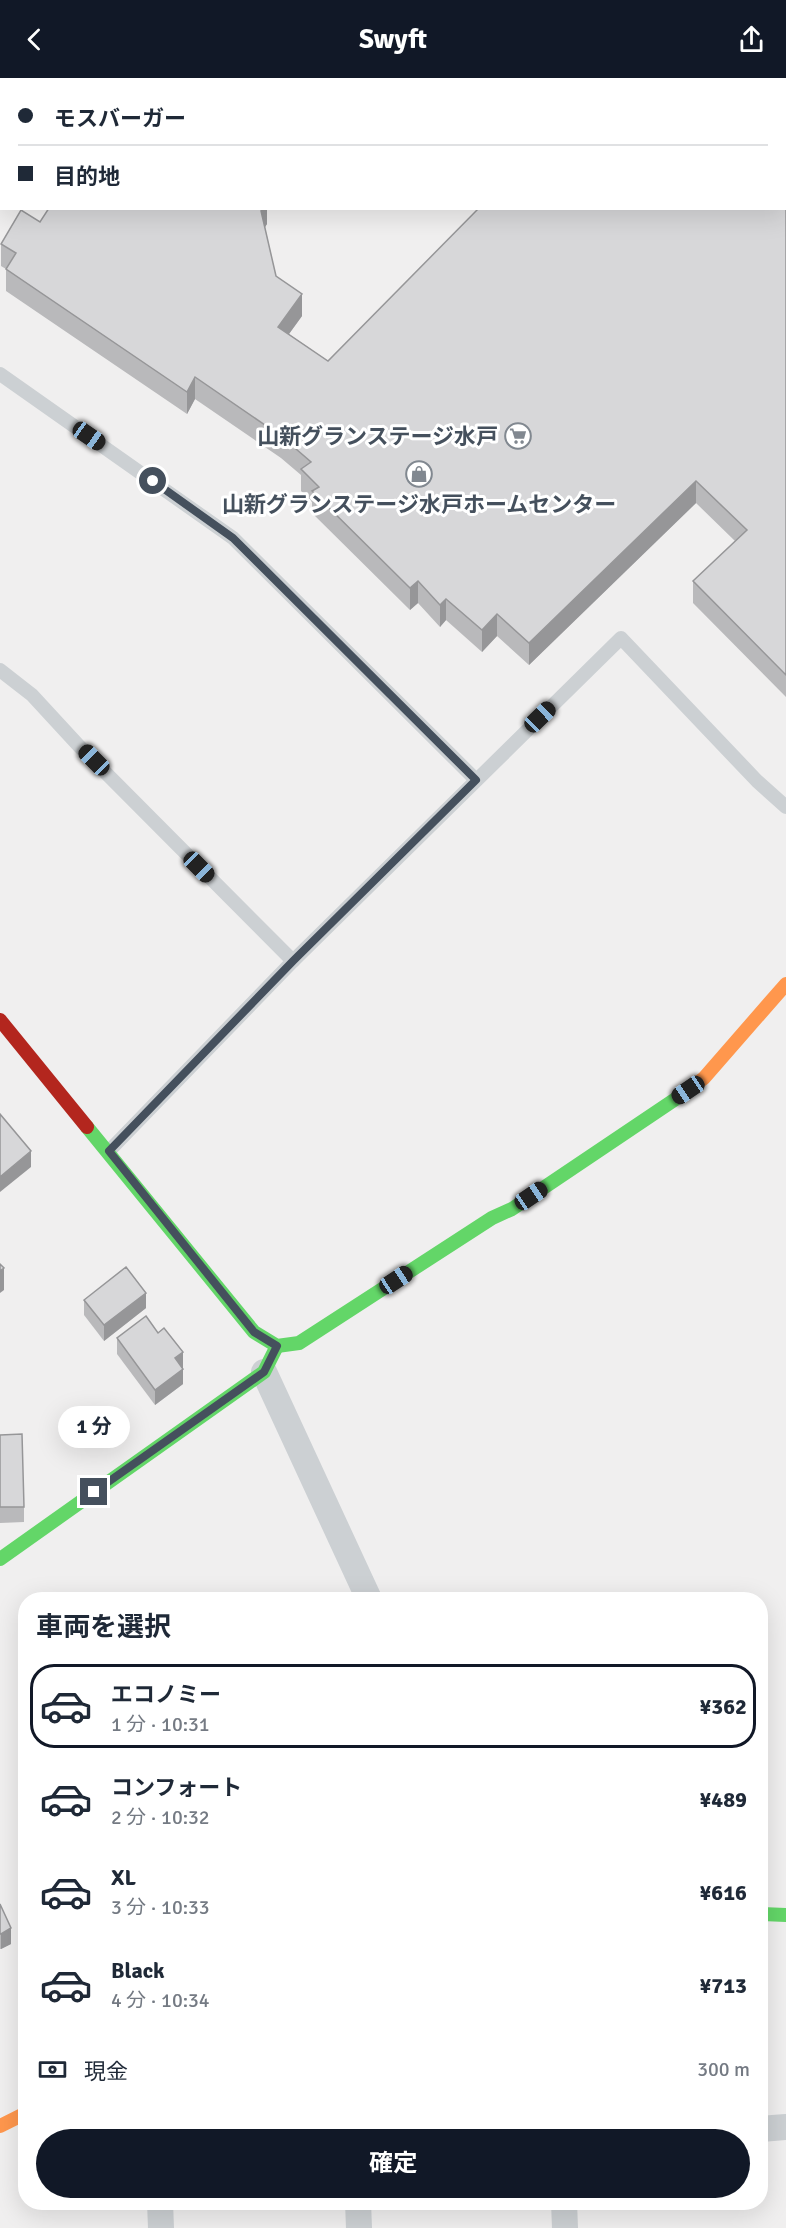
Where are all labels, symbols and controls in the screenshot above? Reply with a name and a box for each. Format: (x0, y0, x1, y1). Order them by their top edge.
icon: back (18, 23, 51, 56)
text: Swyft (359, 23, 427, 56)
icon: share (735, 23, 768, 56)
text: モスバーガー (54, 105, 186, 132)
text: 目的地 (54, 163, 120, 190)
car (69, 418, 109, 454)
supermarket icon: 山新グランステージ水戸 (503, 421, 533, 451)
place label: 山新グランステージ水戸 (257, 423, 498, 450)
shop icon: 山新グランステージ水戸ホームセンター (404, 459, 434, 489)
route start (139, 467, 166, 494)
place label: 山新グランステージ水戸ホームセンター (222, 491, 616, 518)
car (521, 698, 559, 736)
car (75, 741, 113, 779)
car (180, 848, 218, 886)
car (668, 1072, 708, 1108)
car (511, 1178, 551, 1214)
car (376, 1263, 416, 1297)
callout: 1 分 (58, 1405, 130, 1447)
text: 1 分 (76, 1414, 112, 1439)
route end (80, 1478, 107, 1505)
text: 車両を選択 (36, 1611, 171, 1644)
icon: car (39, 1679, 93, 1733)
text: エコノミー (111, 1681, 221, 1708)
text: ¥362 (699, 1693, 747, 1720)
text: 1 分 · 10:31 (111, 1712, 210, 1737)
icon: car (39, 1772, 93, 1826)
text: コンフォート (111, 1774, 242, 1801)
text: ¥489 (699, 1786, 747, 1813)
text: 2 分 · 10:32 (111, 1805, 210, 1830)
text: XL (111, 1864, 136, 1891)
icon: car (39, 1865, 93, 1919)
text: ¥616 (699, 1879, 747, 1906)
text: 3 分 · 10:33 (111, 1895, 210, 1920)
text: Black (111, 1957, 165, 1984)
icon: car (39, 1958, 93, 2012)
text: ¥713 (699, 1972, 747, 1999)
text: 4 分 · 10:34 (111, 1988, 210, 2013)
icon: cash (36, 2053, 69, 2086)
text: 300 m (697, 2057, 750, 2082)
text: 現金 (84, 2058, 128, 2085)
button: 確定 (36, 2129, 750, 2198)

